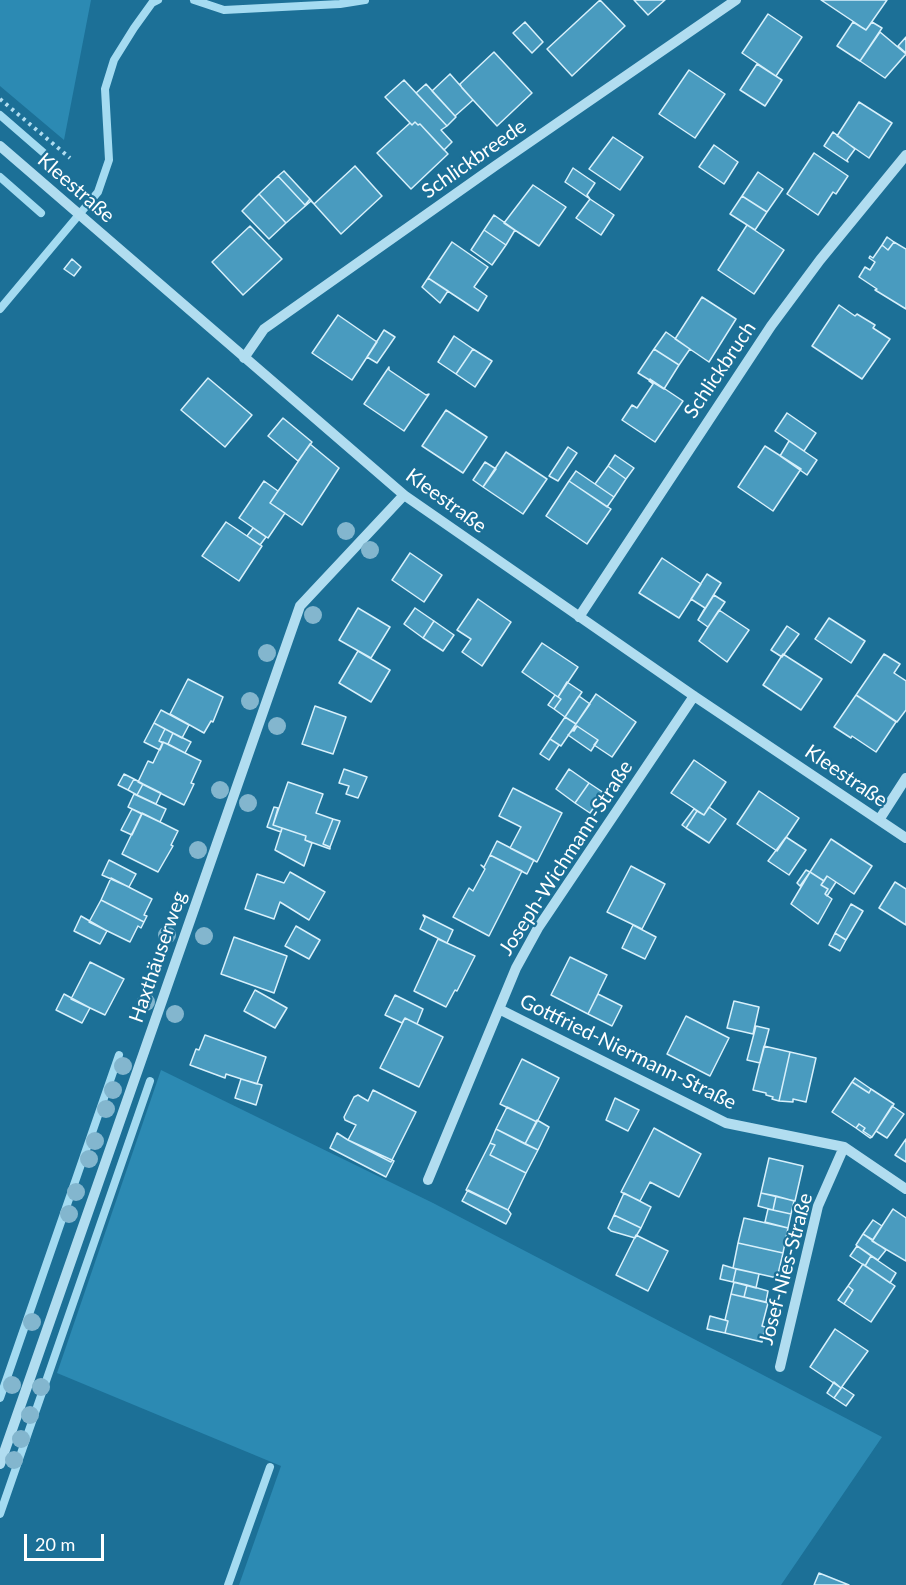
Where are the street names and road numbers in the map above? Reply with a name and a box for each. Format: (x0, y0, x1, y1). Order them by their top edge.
street label: Schlickbreede (417, 114, 531, 204)
street label: Kleestraße (33, 148, 119, 228)
street label: Schlickbruch (679, 317, 761, 423)
street label: Kleestraße (401, 464, 491, 538)
street label: Kleestraße (800, 740, 892, 812)
street label: Joseph-Wichmann-Straße (494, 756, 638, 960)
street label: Haxthäuserweg (124, 888, 192, 1026)
street label: Gottfried-Niermann-Straße (516, 989, 740, 1115)
street label: Josef-Nies-Straße (754, 1191, 818, 1347)

